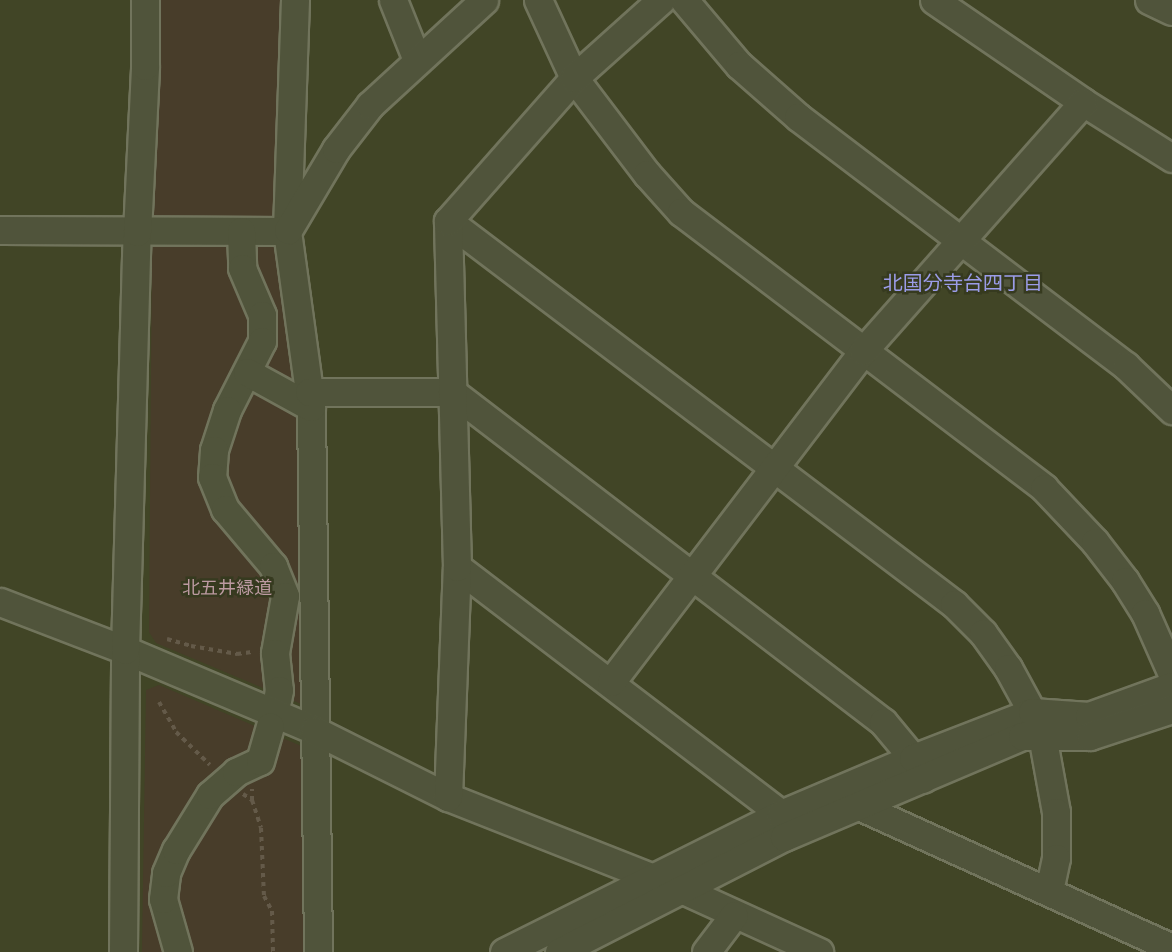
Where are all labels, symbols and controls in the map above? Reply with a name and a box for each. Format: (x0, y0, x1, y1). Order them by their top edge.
district label: 北国分寺台四丁目 (883, 271, 1043, 295)
park label: 北五井緑道 (182, 577, 272, 599)

